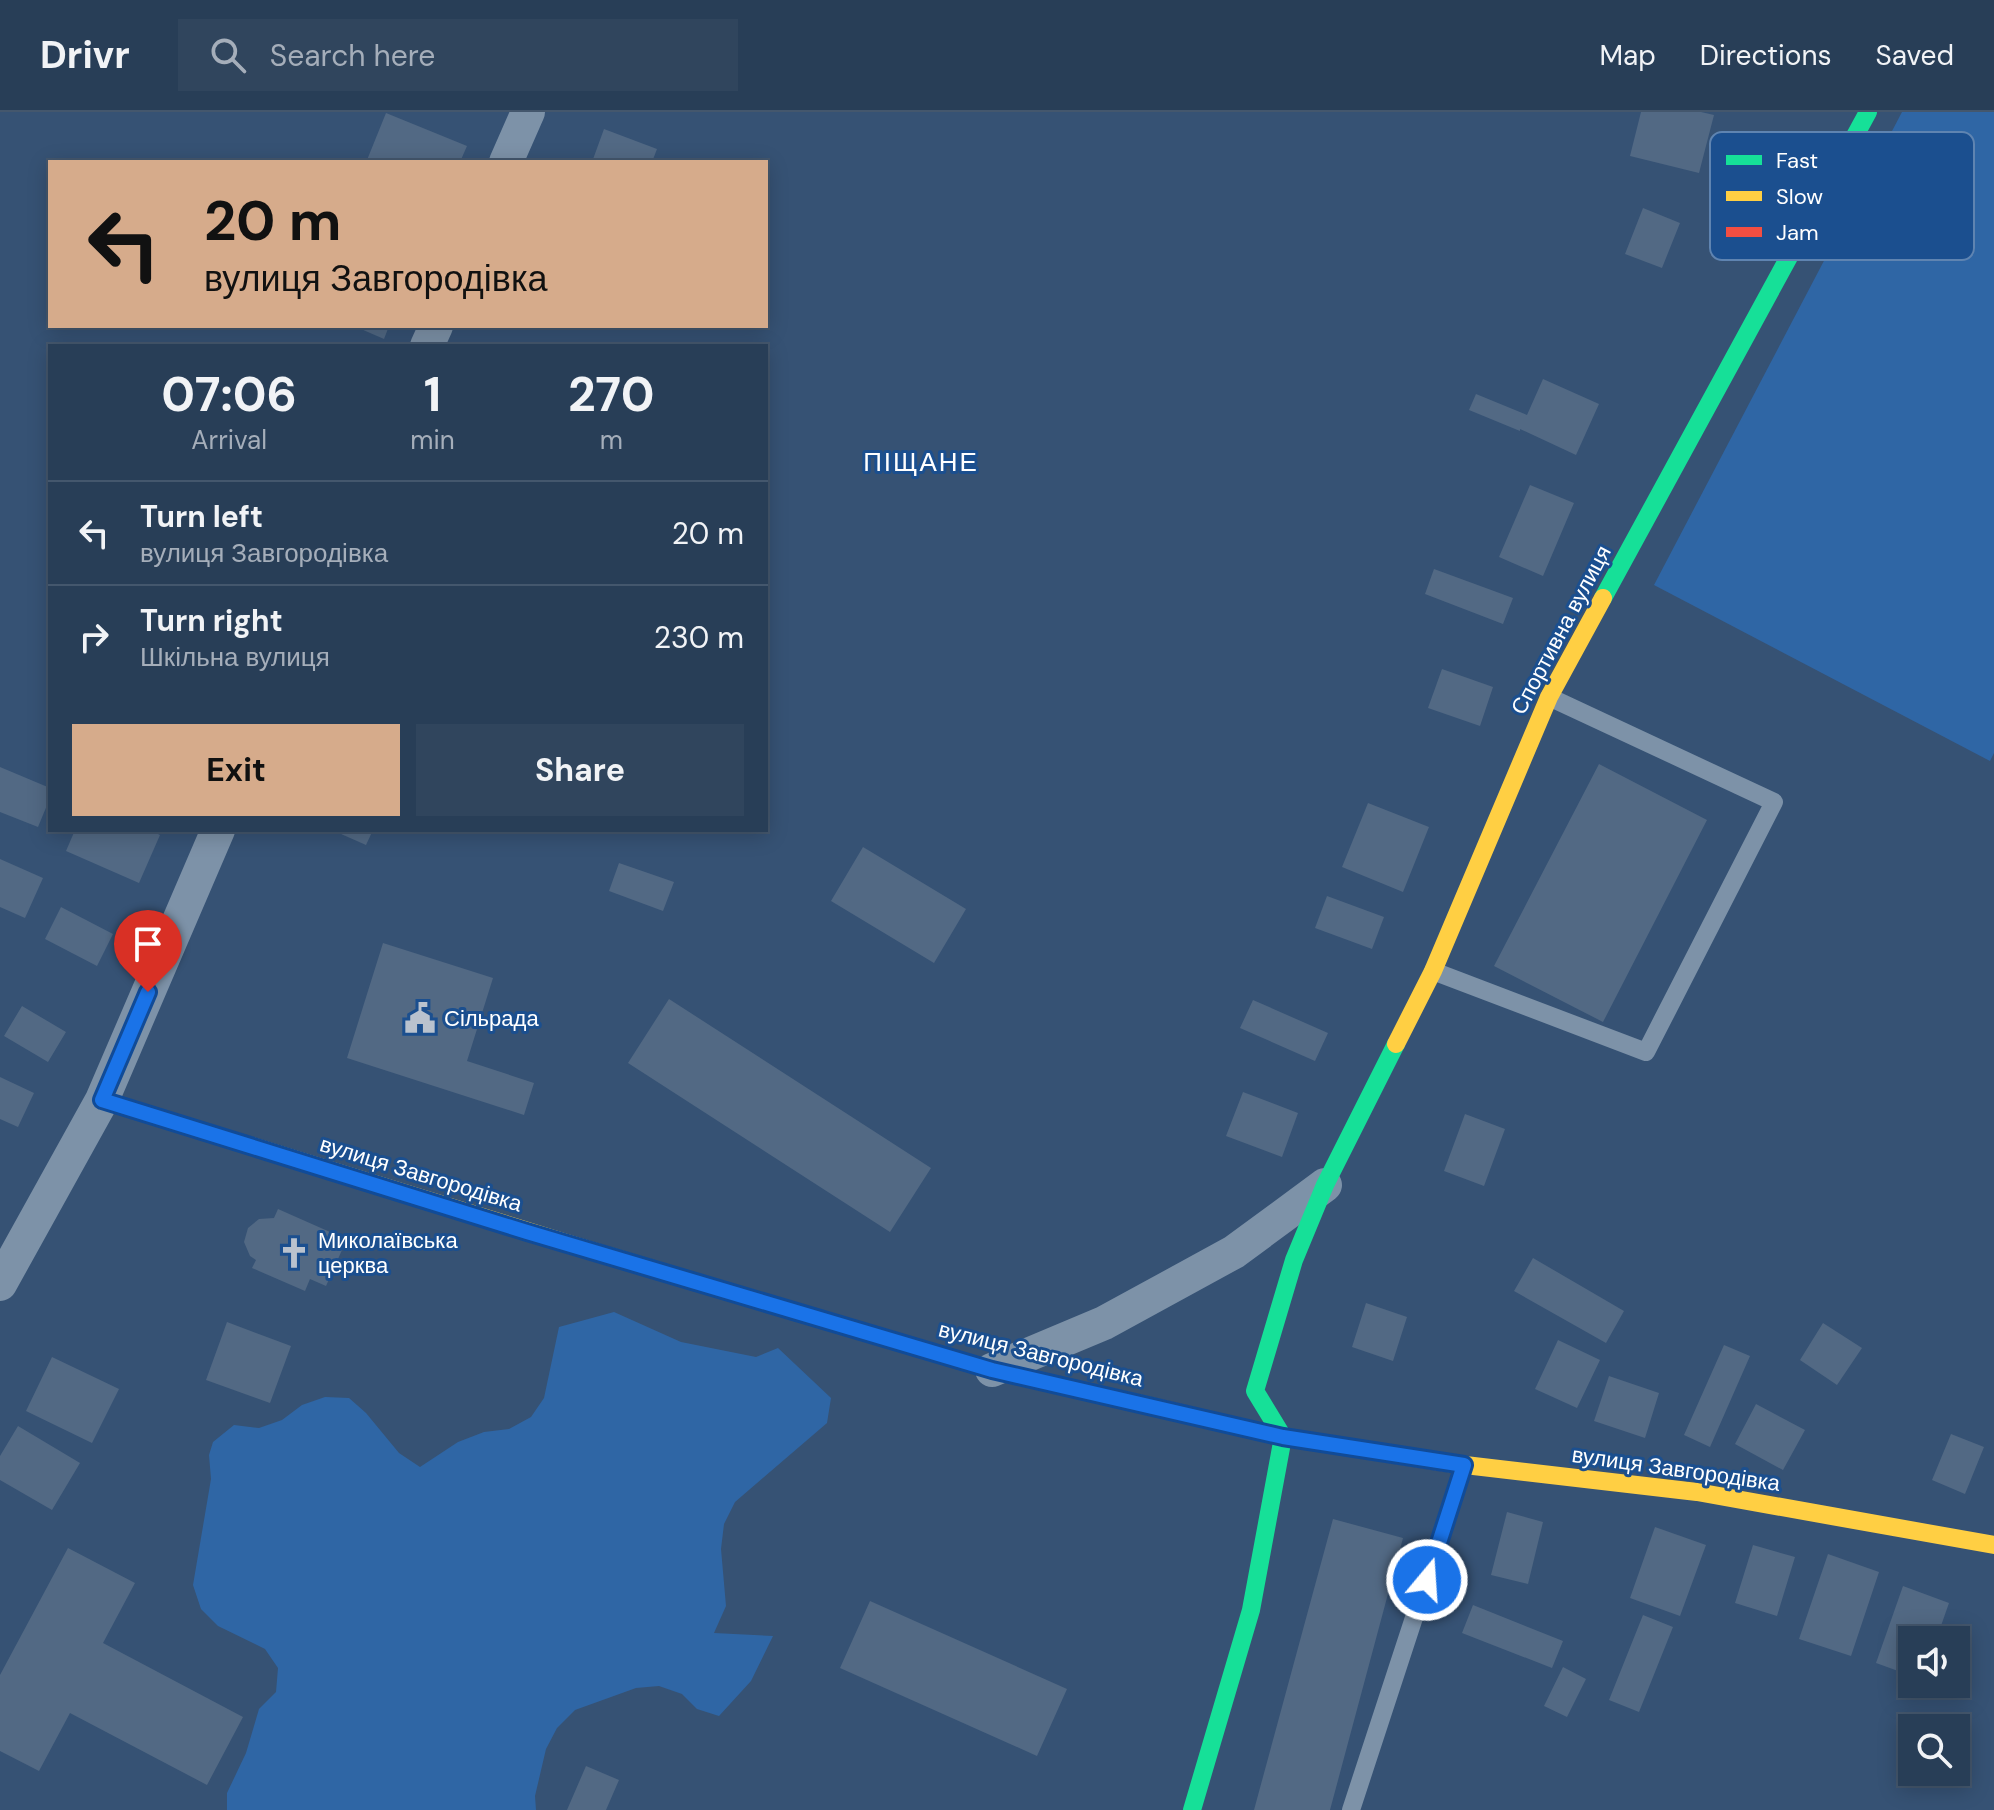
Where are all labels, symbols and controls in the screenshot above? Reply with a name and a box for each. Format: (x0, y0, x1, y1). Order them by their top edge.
search box (178, 19, 738, 91)
text: Drivr (40, 30, 130, 80)
icon: search (206, 33, 250, 77)
text: Search here (270, 36, 435, 75)
text: Map (1599, 37, 1656, 74)
text: Directions (1700, 37, 1832, 74)
text: Saved (1876, 37, 1954, 74)
legend (1710, 132, 1974, 260)
text: Fast (1776, 146, 1818, 175)
text: Slow (1776, 182, 1823, 211)
text: 20 m (204, 184, 341, 257)
icon: left (72, 192, 176, 296)
text: Jam (1776, 218, 1819, 247)
text: вулиця Завгородівка (204, 255, 548, 302)
text: 07:06 (161, 363, 297, 426)
text: 1 (424, 363, 441, 426)
text: 270 (568, 363, 655, 426)
text: Arrival (191, 423, 267, 457)
text: min (410, 423, 455, 457)
text: m (600, 423, 623, 457)
district label: ПІЩАНЕ (863, 445, 979, 479)
text: Turn left (140, 497, 263, 536)
icon: left (72, 511, 116, 555)
text: 20 m (672, 514, 744, 553)
text: вулиця Завгородівка (140, 536, 388, 570)
street label: Спортивна вулиця (1504, 540, 1618, 720)
text: Turn right (140, 601, 283, 640)
icon: right (72, 615, 116, 659)
text: 230 m (654, 618, 744, 657)
text: Шкільна вулиця (140, 640, 330, 674)
button: Exit (72, 724, 400, 816)
button: Share (416, 724, 744, 816)
pin (114, 910, 182, 992)
icon: arrive (126, 922, 170, 966)
public building icon: Сільрада (403, 1001, 437, 1035)
place label: Сільрада (444, 1004, 539, 1033)
street label: вулиця Завгородівка (316, 1129, 526, 1219)
place label: Миколаївська церква (318, 1226, 458, 1280)
church icon: Миколаївська церква (277, 1236, 311, 1270)
street label: вулиця Завгородівка (936, 1315, 1147, 1394)
street label: вулиця Завгородівка (1570, 1440, 1783, 1498)
position arrow (1385, 1538, 1469, 1622)
map controls (1898, 1626, 1970, 1786)
button: sound (1898, 1626, 1970, 1698)
button: search (1898, 1714, 1970, 1786)

